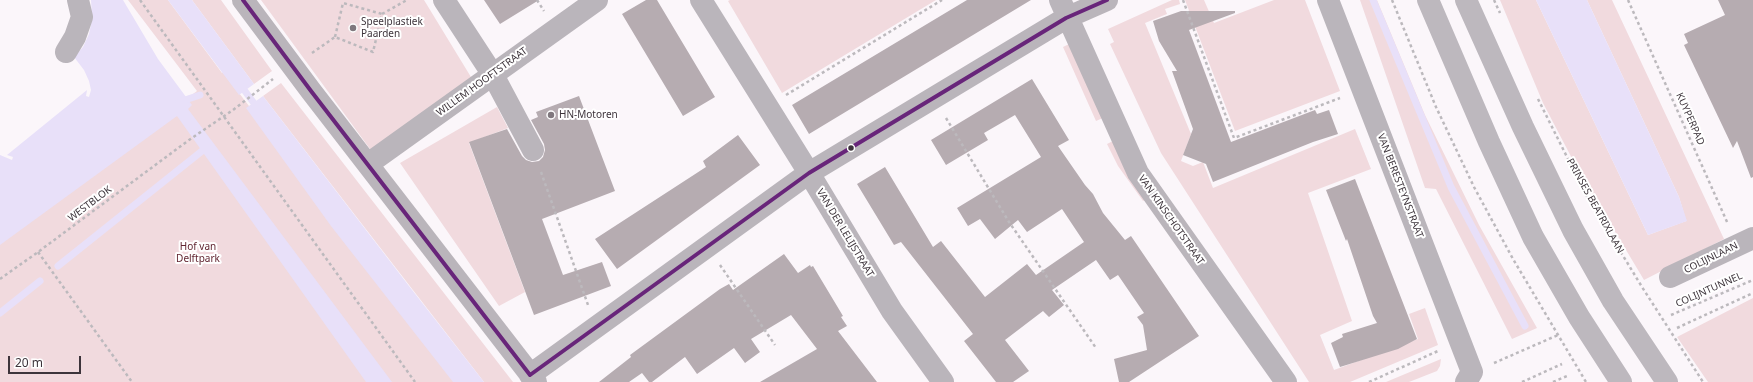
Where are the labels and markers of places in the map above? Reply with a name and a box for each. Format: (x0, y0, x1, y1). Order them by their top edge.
place label: Speelplastiek Paarden (361, 16, 423, 40)
marker: Speelplastiek Paarden (348, 23, 358, 33)
place label: HN-Motoren (559, 109, 618, 121)
marker: HN-Motoren (546, 110, 556, 120)
unlabelled marker (846, 143, 856, 153)

